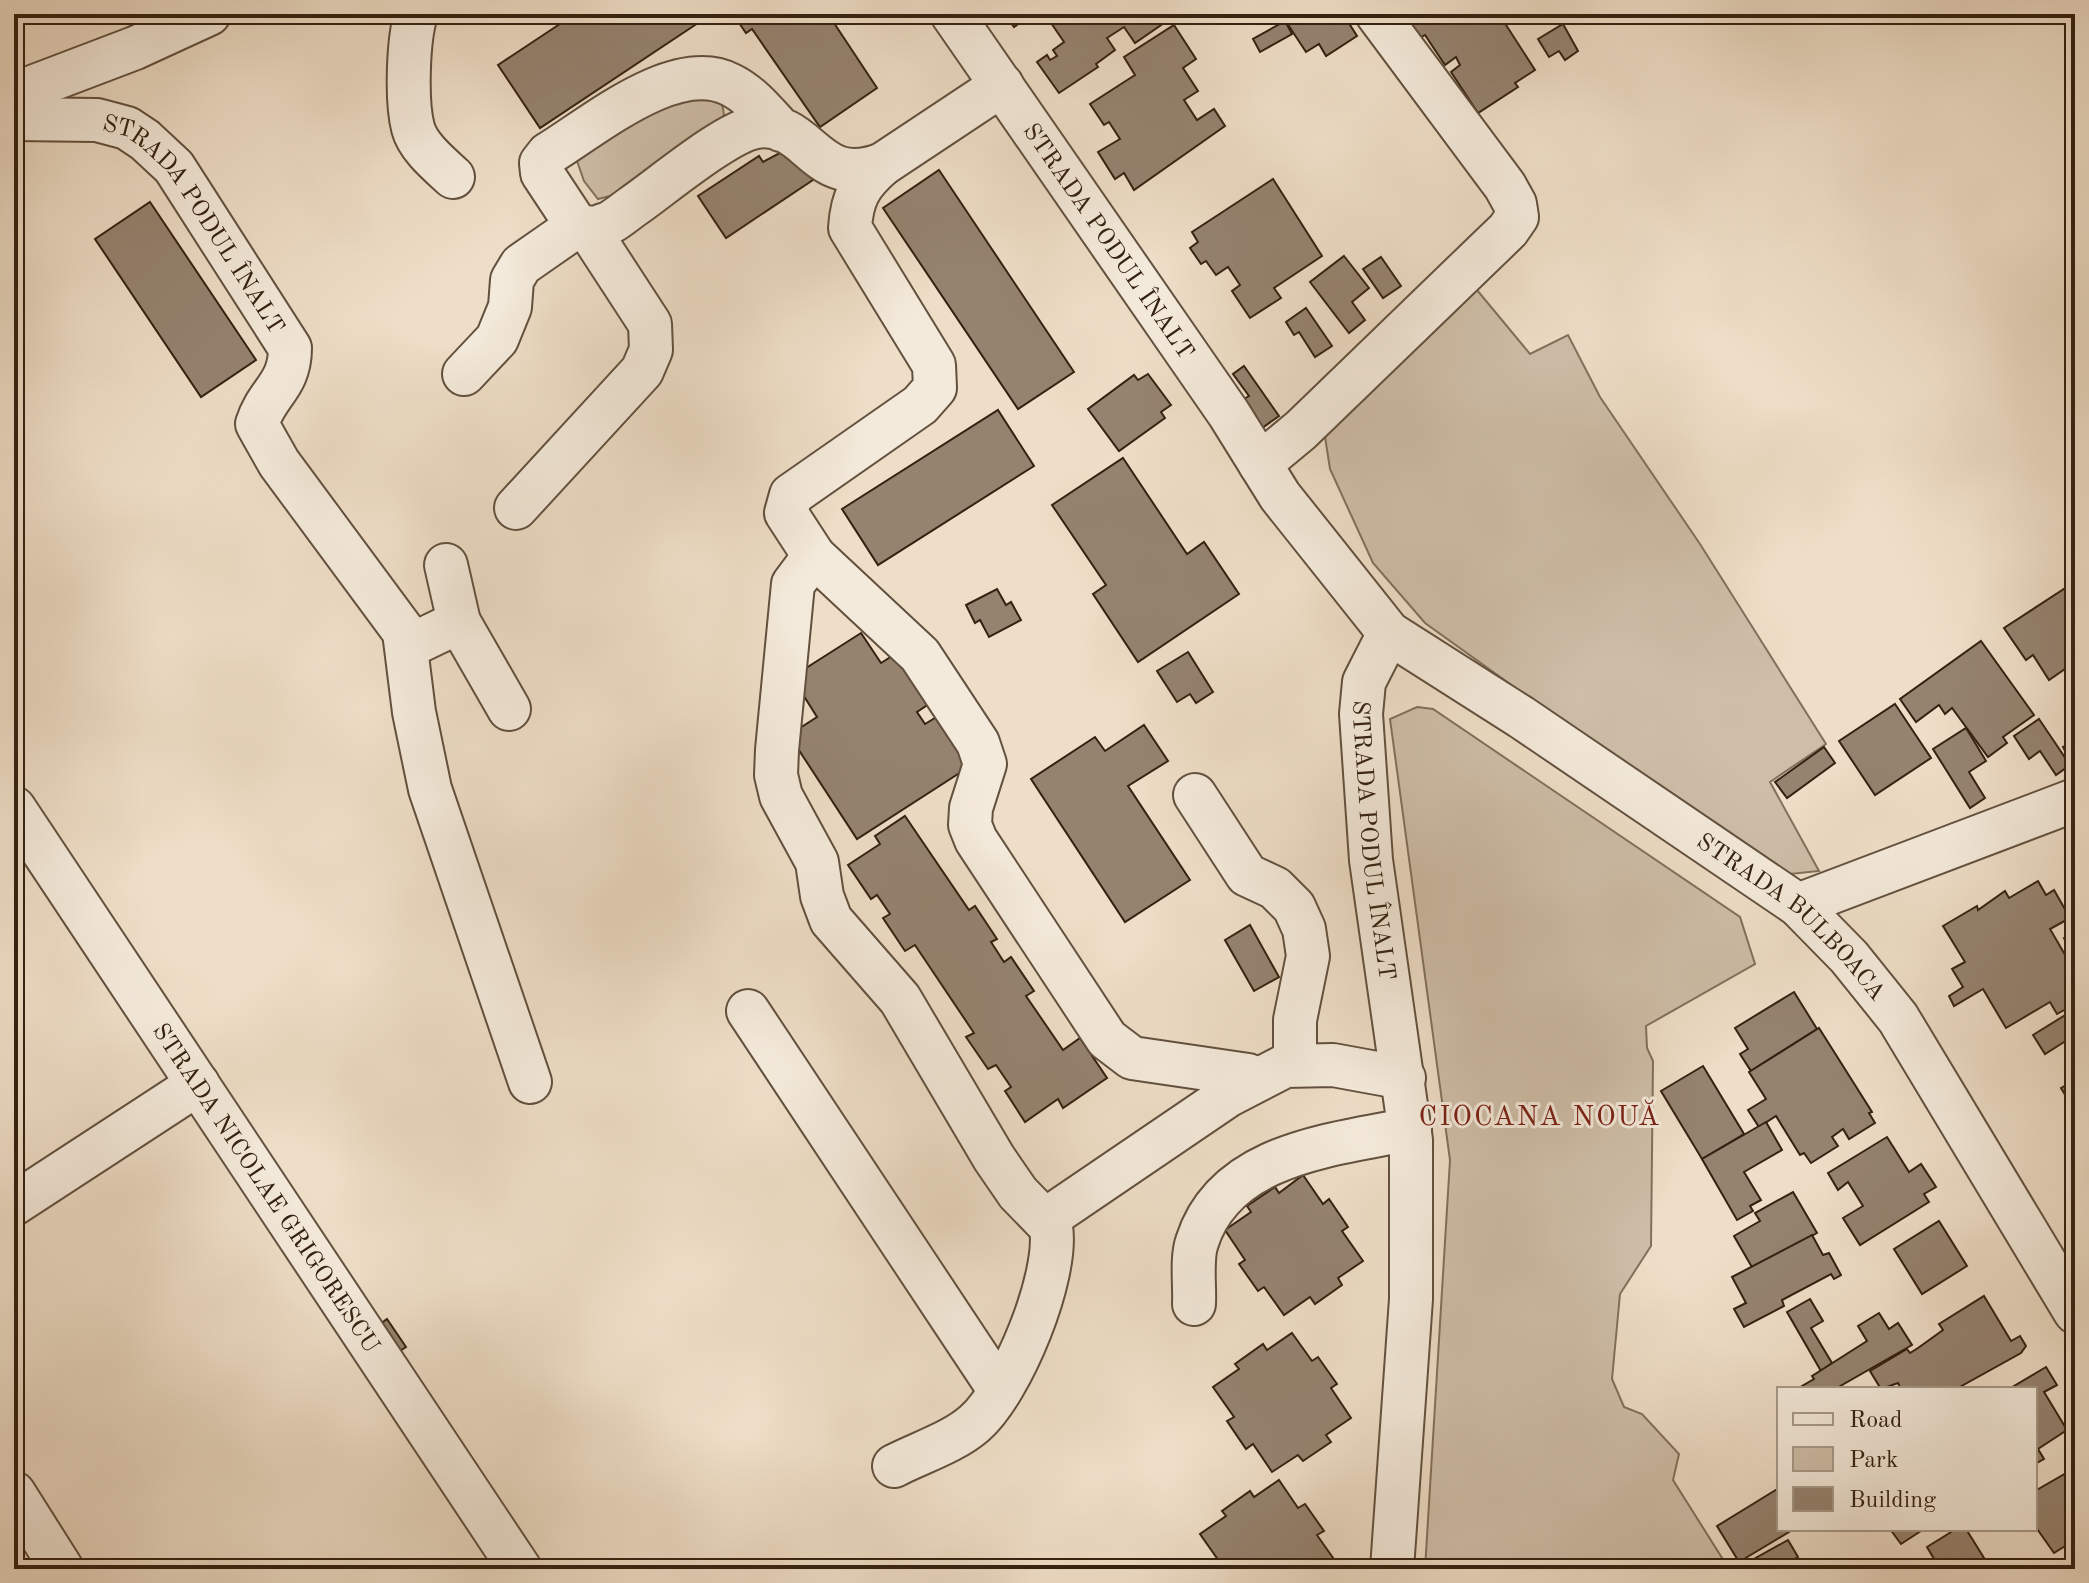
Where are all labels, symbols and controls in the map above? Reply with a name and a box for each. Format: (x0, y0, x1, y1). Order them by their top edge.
street label: STRADA PODUL ÎNALT (100, 112, 288, 339)
street label: STRADA PODUL ÎNALT (1018, 120, 1197, 364)
street label: STRADA PODUL ÎNALT (1347, 699, 1398, 982)
street label: STRADA BULBOACA (1692, 830, 1889, 1006)
street label: STRADA NICOLAE GRIGORESCU (147, 1020, 383, 1358)
district label: CIOCANA NOUĂ (1419, 1099, 1661, 1132)
legend (1777, 1387, 2037, 1531)
text: Road (1849, 1409, 1902, 1433)
text: Park (1849, 1449, 1898, 1473)
text: Building (1849, 1489, 1936, 1513)

